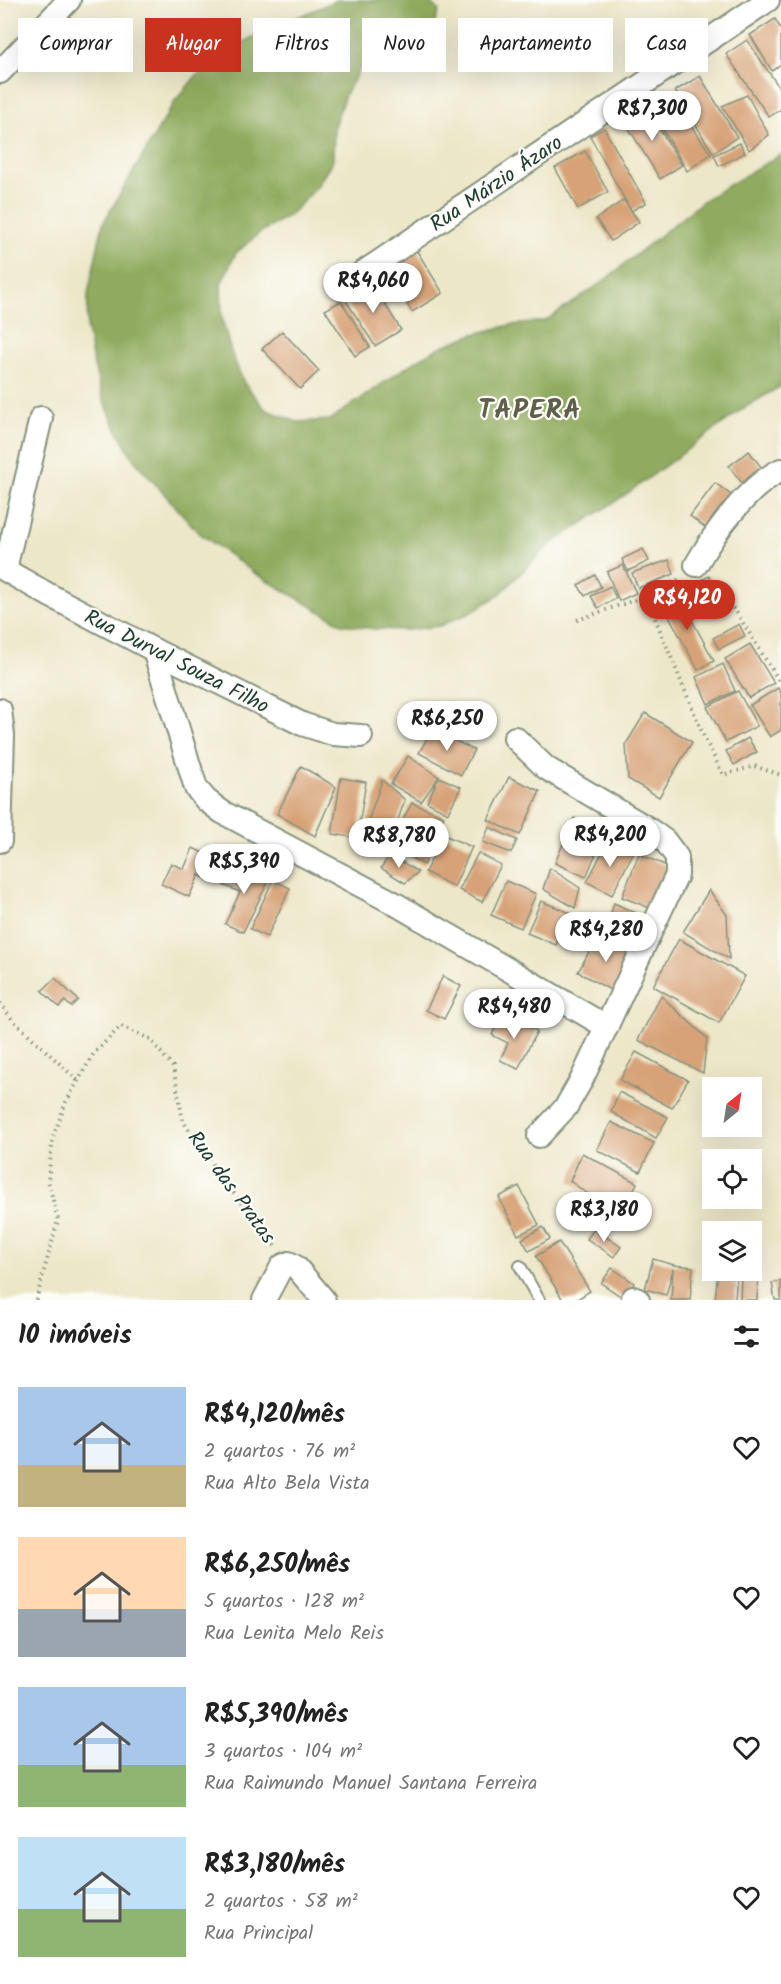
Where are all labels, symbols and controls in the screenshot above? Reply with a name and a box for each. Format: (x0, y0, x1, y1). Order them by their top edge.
chip: Comprar (18, 18, 133, 72)
chip: Alugar (145, 18, 241, 72)
chip: Filtros (253, 18, 350, 72)
chip: Novo (362, 18, 446, 72)
chip: Apartamento (458, 18, 613, 72)
chip: Casa (625, 18, 708, 72)
pin: R$7,300 (597, 91, 707, 142)
text: R$7,300 (617, 94, 687, 126)
street label: Rua Márzio Ázaro (424, 127, 570, 241)
pin: R$4,060 (318, 263, 428, 314)
text: R$4,060 (337, 266, 409, 298)
district label: TAPERA (478, 389, 582, 432)
pin: R$4,120 (632, 580, 742, 631)
text: R$4,120 (653, 583, 721, 615)
street label: Rua Durval Souza Filho (78, 601, 275, 723)
pin: R$6,250 (392, 701, 502, 752)
text: R$6,250 (411, 704, 483, 736)
pin: R$4,200 (555, 817, 665, 868)
pin: R$8,780 (344, 818, 454, 869)
text: R$4,200 (574, 820, 646, 852)
text: R$8,780 (363, 821, 435, 853)
pin: R$5,390 (189, 844, 299, 895)
text: R$5,390 (209, 847, 279, 879)
pin: R$4,280 (551, 912, 661, 963)
text: R$4,280 (569, 915, 643, 947)
pin: R$4,480 (459, 989, 569, 1040)
text: R$4,480 (478, 992, 550, 1024)
north arrow (702, 1077, 762, 1137)
map controls (702, 1077, 762, 1281)
street label: Rua das Pratas (178, 1124, 283, 1252)
button: locate (702, 1149, 762, 1209)
pin: R$3,180 (549, 1192, 659, 1243)
text: R$3,180 (570, 1195, 638, 1227)
button: layers (702, 1221, 762, 1281)
text: 10 imóveis (18, 1315, 132, 1357)
icon: filters (730, 1320, 763, 1353)
text: R$4,120/mês (204, 1394, 345, 1436)
icon: home (66, 1411, 138, 1483)
icon: heart (730, 1431, 763, 1464)
text: 2 quartos · 76 m² (204, 1436, 355, 1468)
text: Rua Alto Bela Vista (204, 1468, 370, 1500)
text: R$6,250/mês (204, 1544, 350, 1586)
icon: home (66, 1561, 138, 1633)
icon: heart (730, 1581, 763, 1614)
text: 5 quartos · 128 m² (204, 1586, 364, 1618)
text: Rua Lenita Melo Reis (204, 1618, 384, 1650)
text: R$5,390/mês (204, 1694, 348, 1736)
icon: home (66, 1711, 138, 1783)
icon: heart (730, 1731, 763, 1764)
text: 3 quartos · 104 m² (204, 1736, 362, 1768)
text: Rua Raimundo Manuel Santana Ferreira (204, 1768, 537, 1800)
text: R$3,180/mês (204, 1844, 345, 1886)
icon: home (66, 1861, 138, 1933)
icon: heart (730, 1881, 763, 1914)
text: 2 quartos · 58 m² (204, 1886, 358, 1918)
text: Rua Principal (204, 1918, 313, 1950)

